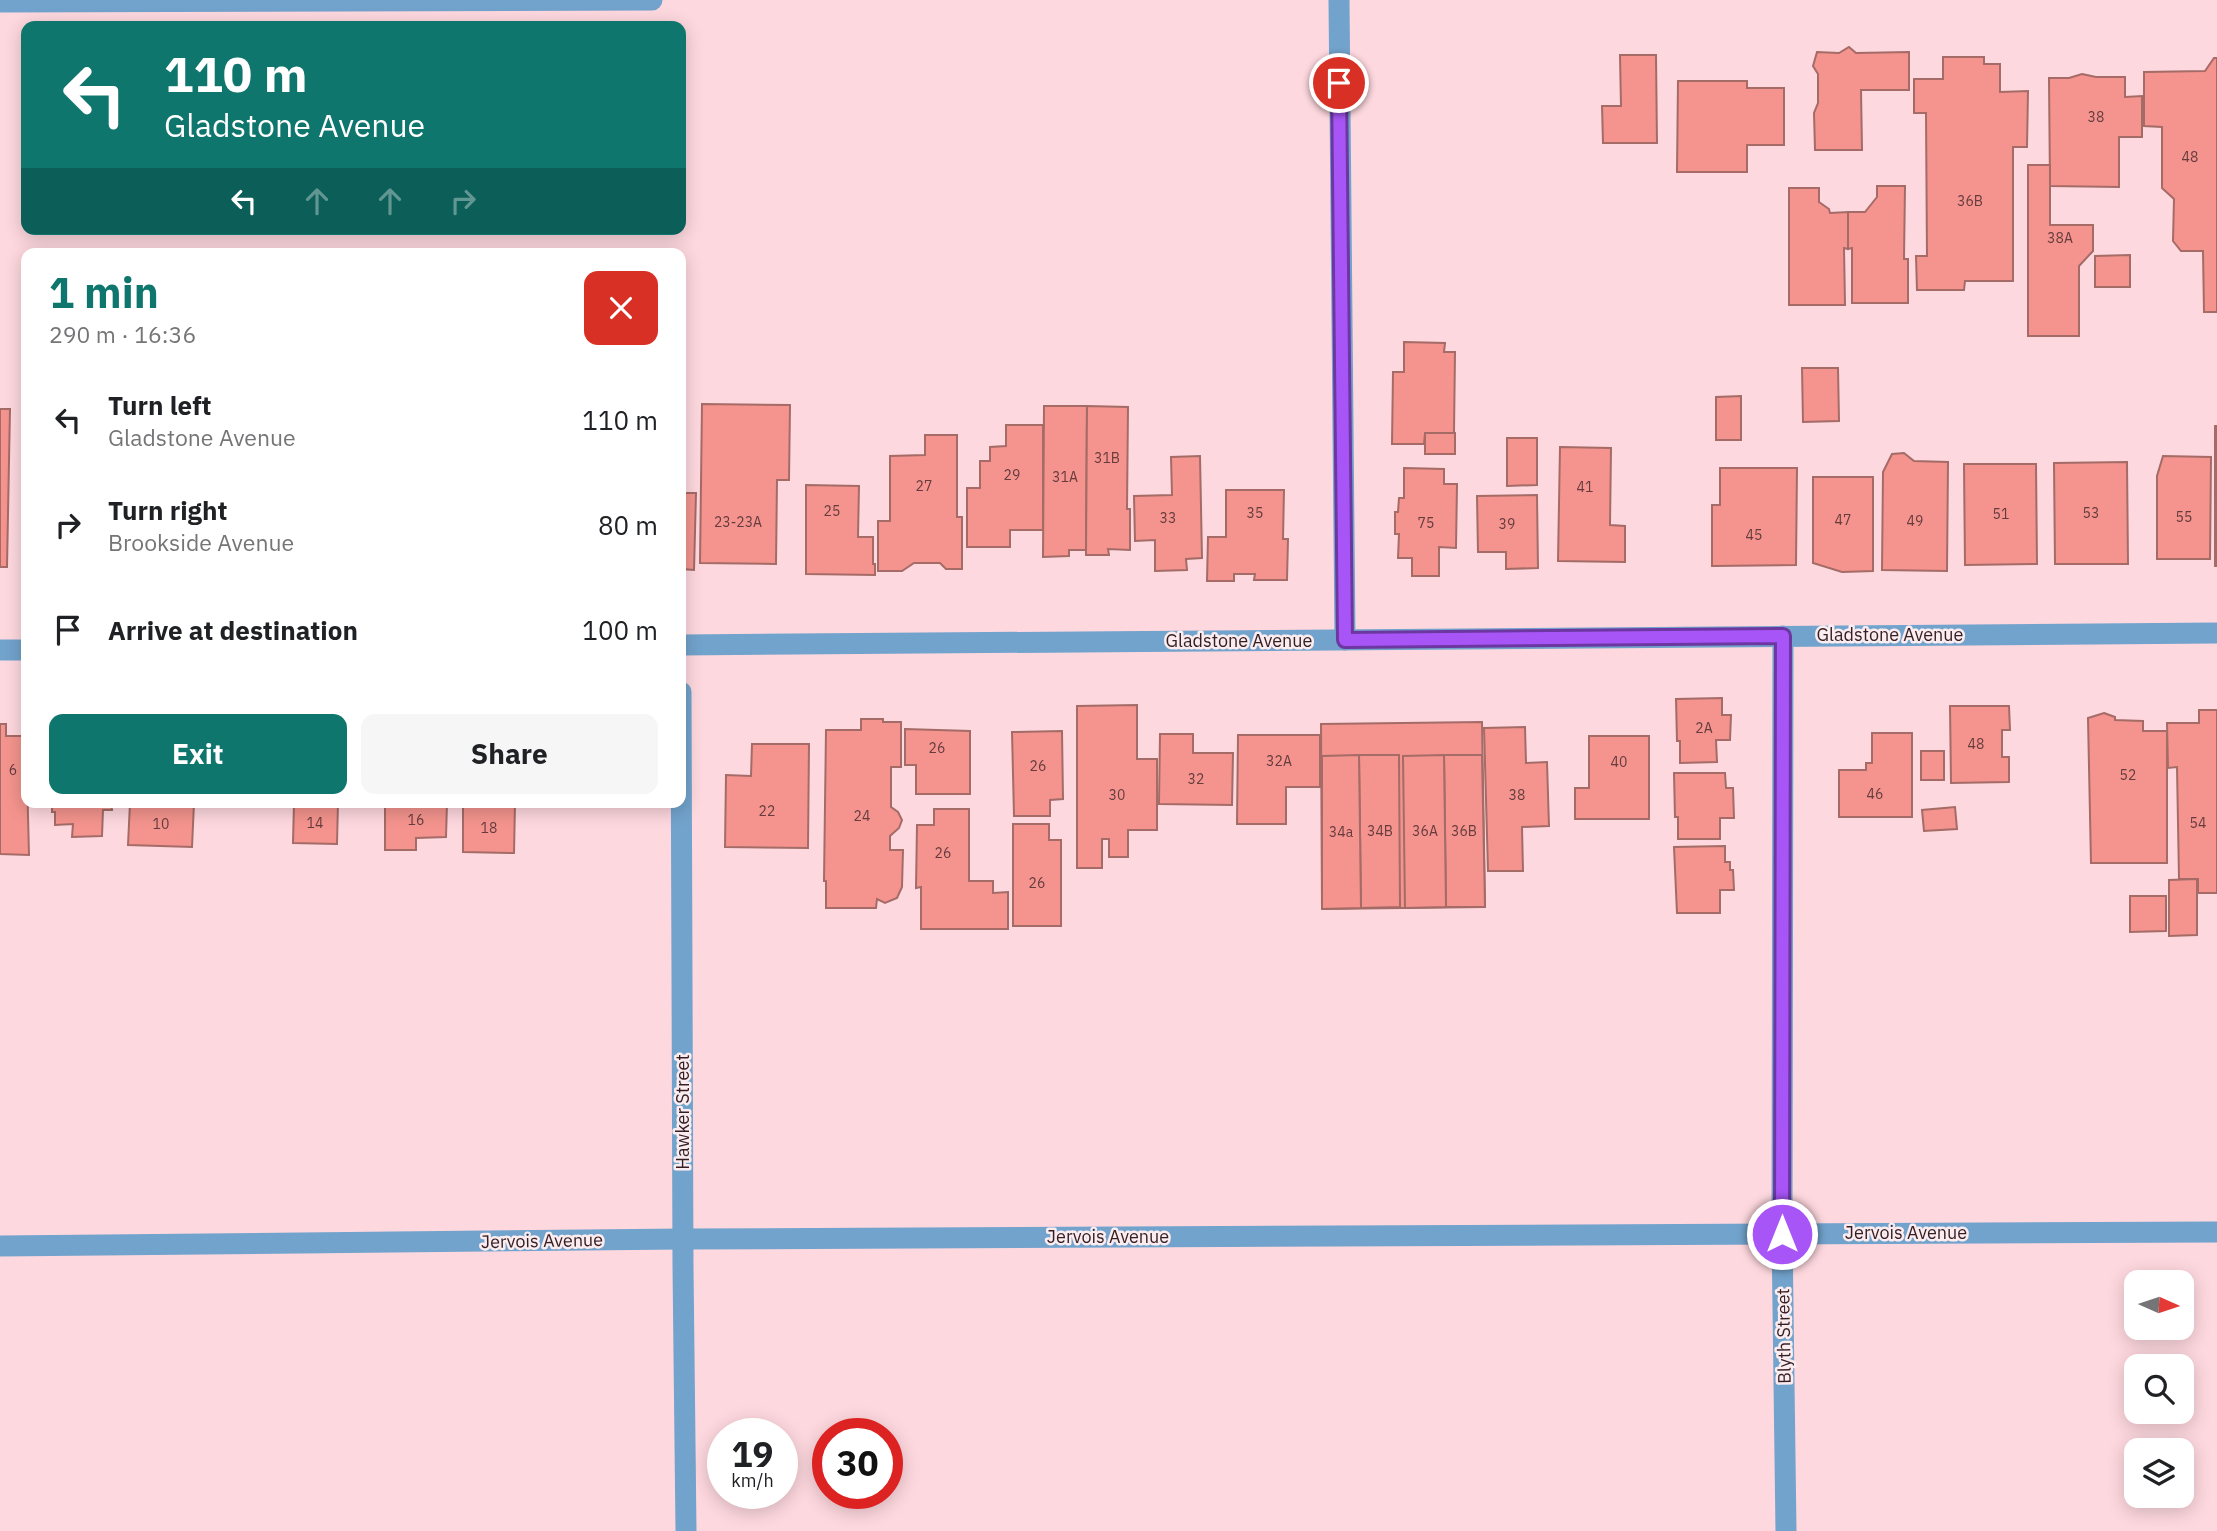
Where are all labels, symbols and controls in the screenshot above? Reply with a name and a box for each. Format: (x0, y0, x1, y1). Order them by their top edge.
text: 110 m (164, 42, 308, 105)
icon: left (49, 49, 140, 140)
pin (1309, 53, 1369, 113)
icon: arrive (1320, 64, 1358, 102)
text: Gladstone Avenue (164, 104, 425, 146)
house number: 38 (2088, 108, 2104, 126)
house number: 48 (2182, 148, 2198, 166)
icon: left (225, 182, 263, 220)
icon: ahead (298, 182, 336, 220)
icon: ahead (371, 182, 409, 220)
icon: right (444, 182, 482, 220)
house number: 36B (1957, 192, 1983, 210)
house number: 38A (2047, 229, 2073, 247)
text: 1 min (49, 265, 159, 320)
button: close (584, 271, 658, 345)
text: 290 m · 16:36 (49, 319, 196, 349)
text: Turn left (108, 388, 211, 422)
icon: left (49, 401, 87, 439)
text: 110 m (582, 403, 658, 437)
text: Gladstone Avenue (108, 422, 296, 452)
house number: 31B (1094, 449, 1120, 467)
house number: 29 (1004, 466, 1020, 484)
house number: 31A (1052, 468, 1078, 486)
house number: 27 (916, 477, 932, 495)
house number: 41 (1577, 478, 1593, 496)
text: Turn right (108, 493, 227, 527)
house number: 25 (824, 502, 840, 520)
house number: 35 (1247, 504, 1263, 522)
house number: 53 (2083, 504, 2099, 522)
house number: 51 (1993, 505, 2009, 523)
icon: right (49, 506, 87, 544)
text: 80 m (598, 508, 658, 542)
house number: 55 (2176, 508, 2192, 526)
house number: 33 (1160, 509, 1176, 527)
house number: 47 (1835, 511, 1851, 529)
house number: 49 (1907, 512, 1923, 530)
house number: 23-23A (714, 513, 762, 531)
house number: 75 (1418, 514, 1434, 532)
house number: 39 (1499, 515, 1515, 533)
house number: 45 (1746, 526, 1762, 544)
text: Brookside Avenue (108, 527, 294, 557)
icon: arrive (49, 611, 87, 649)
text: Arrive at destination (108, 613, 358, 647)
text: 100 m (582, 613, 658, 647)
street label: Gladstone Avenue (1817, 623, 1964, 646)
street label: Gladstone Avenue (1166, 629, 1313, 652)
button: Exit (49, 714, 347, 794)
button: Share (361, 714, 658, 794)
house number: 2A (1695, 719, 1713, 737)
house number: 48 (1968, 735, 1984, 753)
house number: 26 (929, 739, 945, 757)
house number: 32A (1266, 752, 1292, 770)
house number: 40 (1611, 753, 1627, 771)
house number: 26 (1030, 757, 1046, 775)
house number: 6 (9, 761, 17, 779)
house number: 52 (2120, 766, 2136, 784)
house number: 32 (1188, 770, 1204, 788)
house number: 46 (1867, 785, 1883, 803)
house number: 30 (1109, 786, 1125, 804)
house number: 38 (1509, 786, 1525, 804)
house number: 22 (759, 802, 775, 820)
house number: 24 (854, 807, 870, 825)
house number: 16 (408, 811, 424, 829)
house number: 14 (307, 814, 323, 832)
house number: 54 (2190, 814, 2206, 832)
house number: 10 (153, 815, 169, 833)
house number: 18 (481, 819, 497, 837)
house number: 34B (1367, 822, 1393, 840)
house number: 36A (1412, 822, 1438, 840)
house number: 36B (1451, 822, 1477, 840)
house number: 34a (1329, 823, 1354, 841)
house number: 26 (935, 844, 951, 862)
house number: 26 (1029, 874, 1045, 892)
street label: Hawker Street (671, 1054, 694, 1170)
position arrow (1745, 1197, 1819, 1271)
street label: Jervois Avenue (1845, 1221, 1967, 1244)
street label: Jervois Avenue (1047, 1225, 1169, 1248)
street label: Jervois Avenue (481, 1228, 603, 1253)
north arrow (2124, 1270, 2194, 1340)
map controls (2124, 1270, 2194, 1508)
street label: Blyth Street (1771, 1288, 1796, 1384)
button: search (2124, 1354, 2194, 1424)
speed limit sign: 30 (812, 1418, 903, 1509)
text: 19 (731, 1431, 774, 1477)
button: layers (2124, 1438, 2194, 1508)
text: km/h (731, 1469, 774, 1492)

